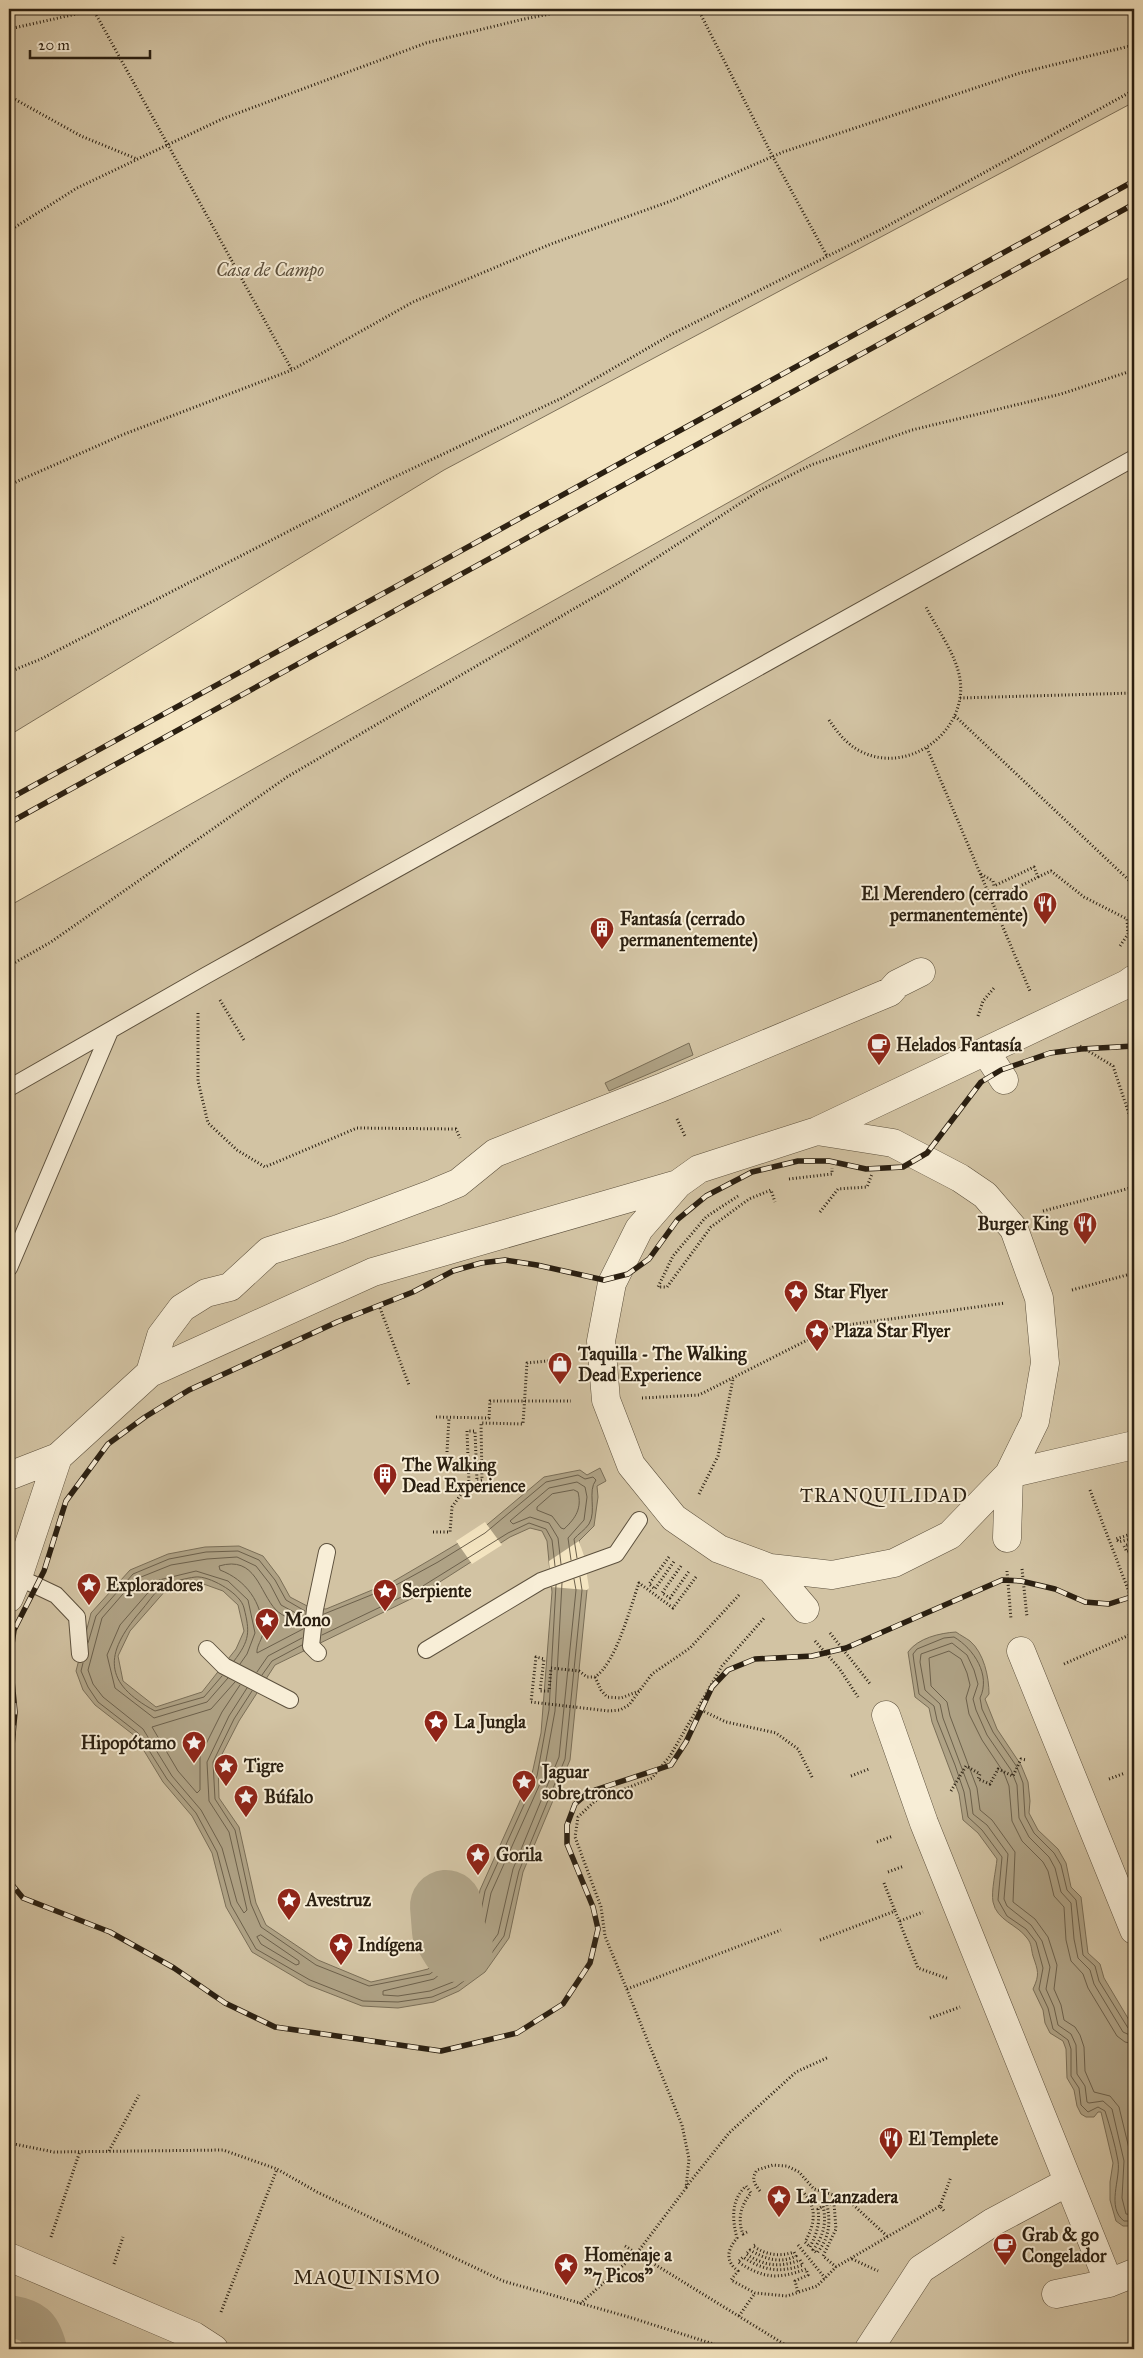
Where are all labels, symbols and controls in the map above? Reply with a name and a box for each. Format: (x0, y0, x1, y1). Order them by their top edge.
scale bar (30, 28, 150, 60)
text: 20 m (38, 36, 70, 54)
park label: Casa de Campo (216, 259, 324, 282)
place label: El Merendero (cerrado permanentemente) (861, 883, 1028, 927)
restaurant icon: El Merendero (cerrado permanentemente) (1032, 891, 1058, 925)
place label: Fantasía (cerrado permanentemente) (619, 908, 758, 952)
building icon: Fantasía (cerrado permanentemente) (589, 916, 615, 950)
cafe icon: Helados Fantasía (866, 1032, 892, 1066)
place label: Helados Fantasía (896, 1034, 1022, 1056)
restaurant icon: Burger King (1072, 1211, 1098, 1245)
place label: Burger King (977, 1213, 1069, 1236)
place icon: Star Flyer (783, 1279, 809, 1313)
place label: Star Flyer (814, 1281, 889, 1304)
place icon: Plaza Star Flyer (804, 1318, 830, 1352)
place label: Plaza Star Flyer (834, 1320, 952, 1343)
place label: Taquilla - The Walking Dead Experience (577, 1343, 747, 1387)
shop icon: Taquilla - The Walking Dead Experience (547, 1351, 573, 1385)
place label: The Walking Dead Experience (401, 1454, 526, 1498)
building icon: The Walking Dead Experience (372, 1462, 398, 1496)
district label: TRANQUILIDAD (800, 1484, 968, 1507)
place icon: Exploradores (76, 1572, 102, 1606)
place label: Exploradores (106, 1574, 203, 1597)
place icon: Serpiente (372, 1578, 398, 1612)
place label: Serpiente (402, 1580, 472, 1603)
place icon: Mono (254, 1607, 280, 1641)
place label: Mono (284, 1609, 331, 1631)
place icon: La Jungla (423, 1709, 449, 1743)
place label: La Jungla (454, 1711, 526, 1734)
place icon: Hipopótamo (181, 1730, 207, 1764)
place label: Hipopótamo (81, 1732, 176, 1755)
place icon: Tigre (213, 1753, 239, 1787)
place label: Tigre (243, 1755, 284, 1778)
place label: Jaguar sobre tronco (540, 1761, 633, 1804)
place icon: Jaguar sobre tronco (511, 1769, 537, 1803)
place icon: Búfalo (233, 1784, 259, 1818)
place label: Búfalo (264, 1786, 313, 1808)
place icon: Gorila (465, 1842, 491, 1876)
place label: Gorila (496, 1844, 543, 1866)
place icon: Avestruz (276, 1887, 302, 1921)
place label: Avestruz (305, 1889, 372, 1911)
place icon: Indígena (328, 1932, 354, 1966)
place label: Indígena (358, 1934, 423, 1957)
restaurant icon: El Templete (878, 2126, 904, 2160)
place label: El Templete (908, 2128, 999, 2151)
place icon: La Lanzadera (766, 2184, 792, 2218)
place label: La Lanzadera (796, 2186, 899, 2208)
place label: Grab & go Congelador (1022, 2224, 1108, 2268)
cafe icon: Grab & go Congelador (992, 2232, 1018, 2266)
place label: Homenaje a "7 Picos" (584, 2244, 672, 2287)
place icon: Homenaje a "7 Picos" (553, 2252, 579, 2286)
district label: MAQUINISMO (293, 2266, 441, 2289)

